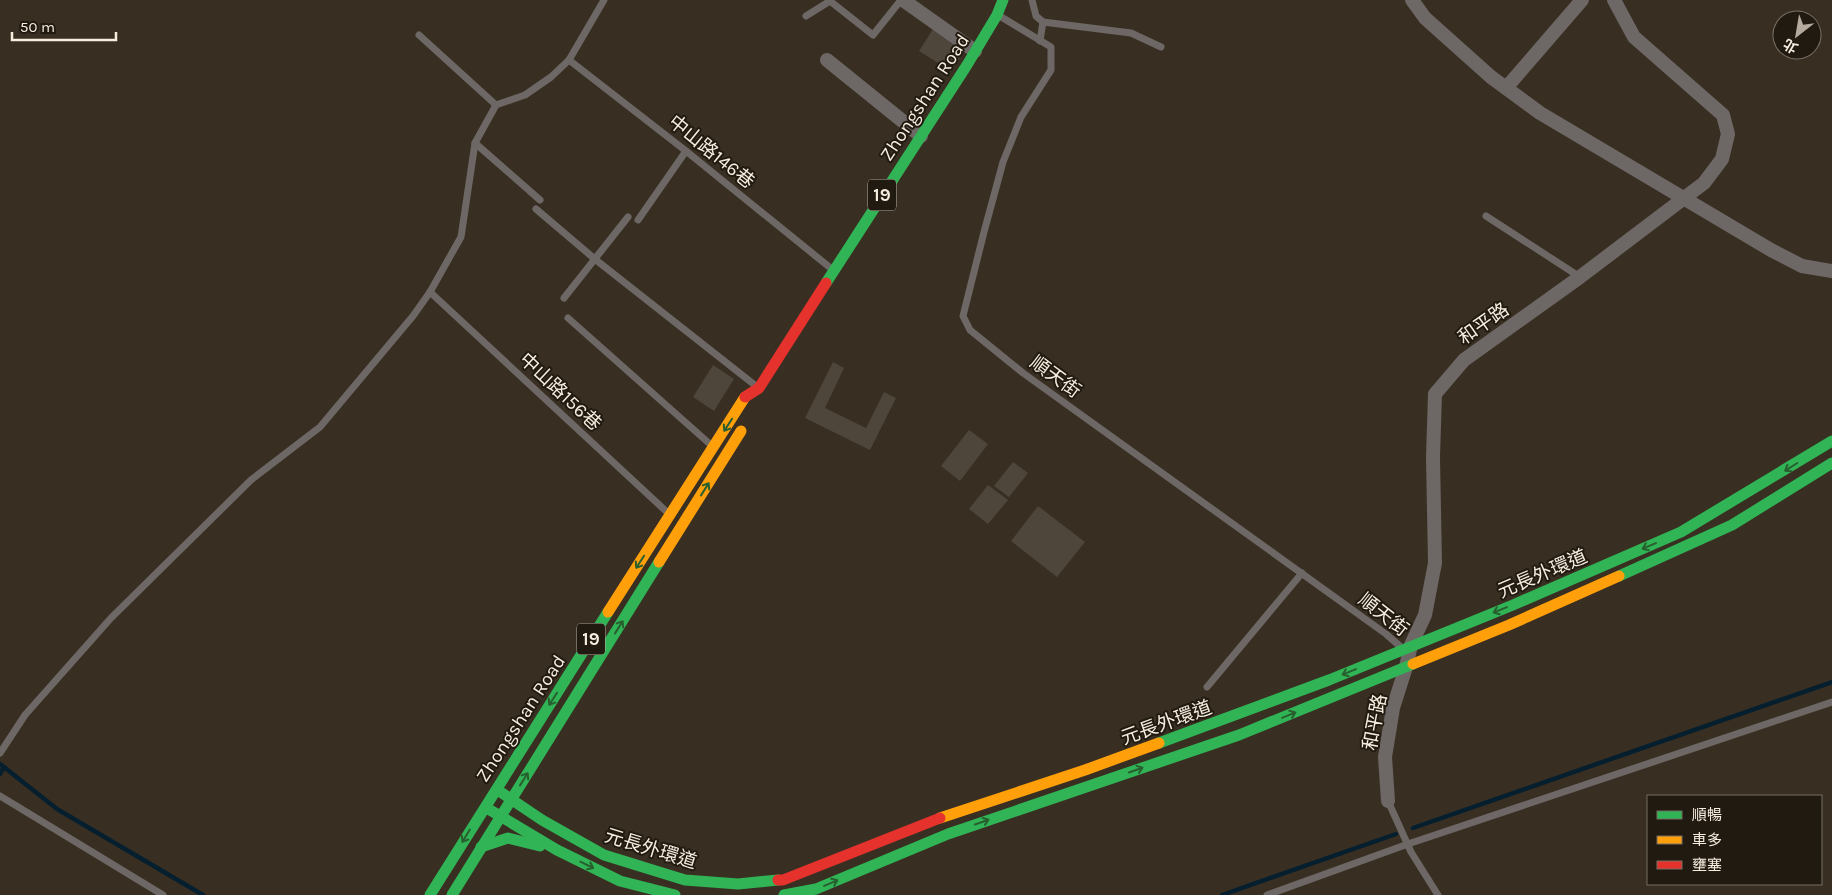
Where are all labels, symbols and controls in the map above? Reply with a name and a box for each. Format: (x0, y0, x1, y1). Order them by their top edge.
scale bar (12, 10, 116, 42)
north arrow (1772, 10, 1822, 60)
text: 50 m (20, 18, 55, 36)
street label: Zhongshan Road (876, 30, 974, 165)
text: 北 (1780, 35, 1801, 57)
street label: 中山路146巷 (664, 111, 759, 193)
road number: 19 (868, 180, 896, 210)
street label: 和平路 (1454, 298, 1513, 349)
street label: 中山路156巷 (515, 348, 606, 435)
street label: 順天街 (1026, 351, 1085, 402)
one-way arrow (722, 418, 733, 432)
one-way arrow (1784, 462, 1798, 472)
one-way arrow (700, 482, 710, 496)
one-way arrow (1642, 542, 1657, 552)
street label: 元長外環道 (1494, 545, 1590, 603)
one-way arrow (635, 555, 646, 569)
street label: 順天街 (1354, 589, 1413, 641)
one-way arrow (1493, 606, 1508, 615)
one-way arrow (614, 620, 624, 634)
road number: 19 (577, 624, 605, 654)
street label: Zhongshan Road (472, 651, 570, 786)
one-way arrow (1342, 668, 1357, 677)
one-way arrow (548, 692, 558, 706)
street label: 和平路 (1359, 692, 1391, 752)
street label: 元長外環道 (1118, 696, 1215, 750)
one-way arrow (1281, 710, 1296, 719)
one-way arrow (1128, 765, 1143, 774)
one-way arrow (519, 773, 529, 787)
legend (1647, 795, 1822, 885)
text: 順暢 (1692, 806, 1722, 824)
one-way arrow (974, 817, 990, 827)
street label: 元長外環道 (602, 825, 699, 873)
one-way arrow (461, 829, 471, 843)
text: 車多 (1692, 831, 1722, 849)
text: 壅塞 (1692, 856, 1722, 874)
one-way arrow (580, 860, 595, 870)
one-way arrow (823, 877, 838, 887)

